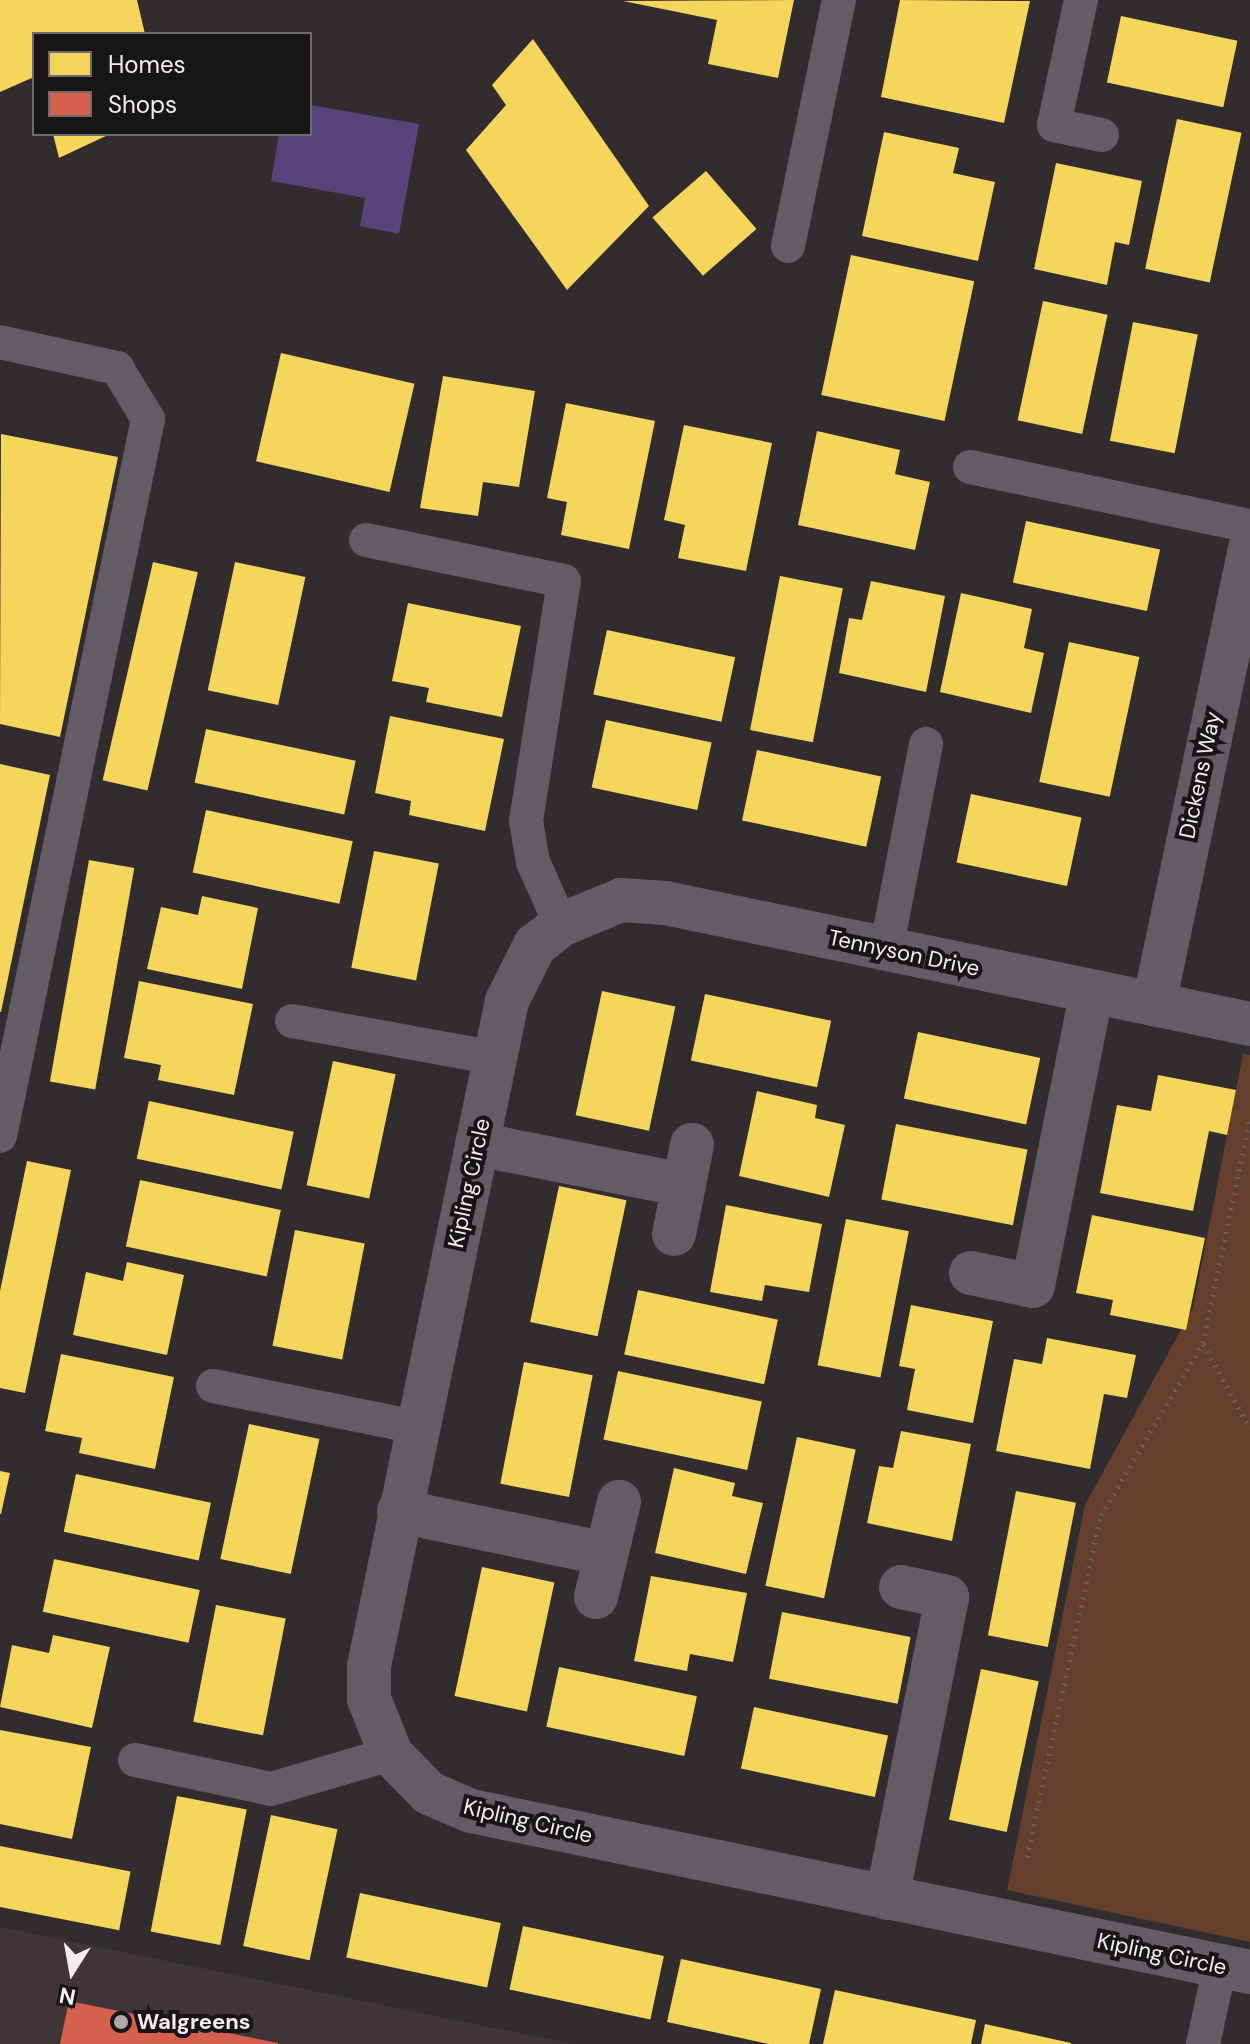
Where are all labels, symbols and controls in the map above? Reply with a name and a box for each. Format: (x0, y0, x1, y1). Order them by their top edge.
legend (32, 32, 312, 136)
text: Homes (108, 49, 186, 80)
text: Shops (108, 89, 177, 120)
street label: Dickens Way (1174, 709, 1226, 841)
street label: Tennyson Drive (826, 924, 982, 982)
street label: Kipling Circle (442, 1116, 496, 1250)
street label: Kipling Circle (461, 1793, 595, 1849)
street label: Kipling Circle (1095, 1927, 1229, 1981)
north arrow (32, 1932, 112, 2012)
text: N (57, 1980, 78, 2012)
place label: Walgreens (137, 2009, 251, 2035)
marker: Walgreens (112, 2013, 130, 2031)

